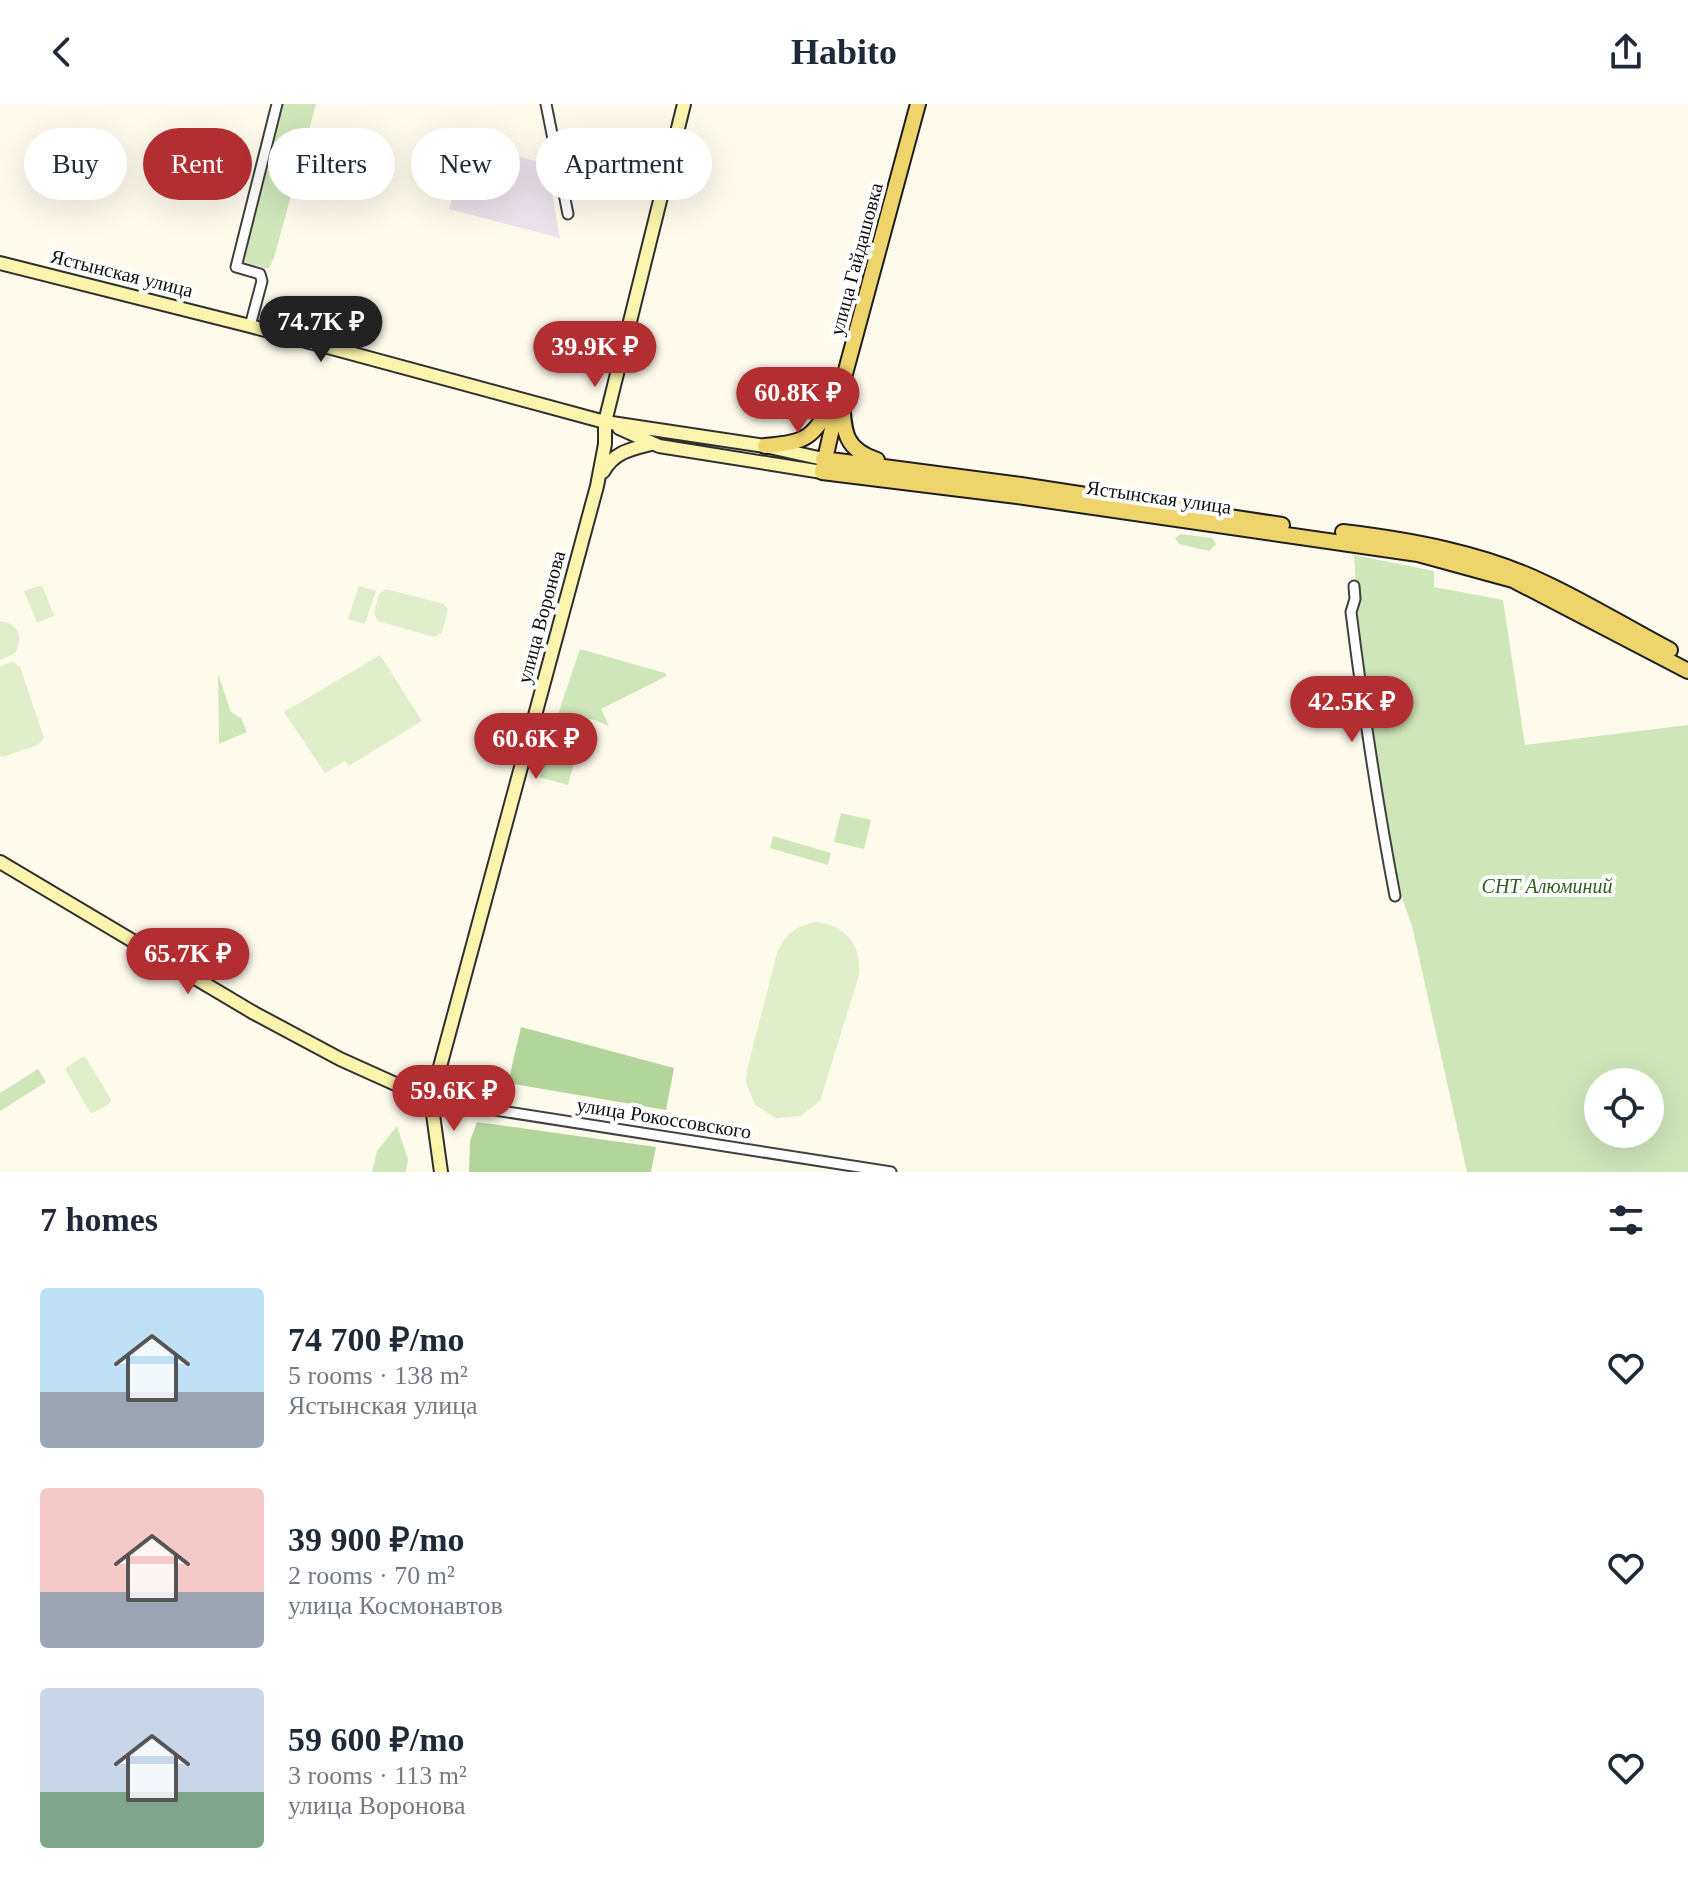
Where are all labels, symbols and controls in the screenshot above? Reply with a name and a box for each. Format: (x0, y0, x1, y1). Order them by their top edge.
icon: back (40, 30, 84, 74)
icon: share (1604, 30, 1648, 74)
text: Habito (791, 32, 897, 72)
chip: Buy (24, 128, 127, 200)
chip: Rent (143, 128, 252, 200)
chip: Filters (268, 128, 395, 200)
chip: New (411, 128, 520, 200)
chip: Apartment (536, 128, 712, 200)
street label: улица Гайдашовка (825, 180, 888, 338)
street label: Ястынская улица (48, 245, 196, 302)
pin: 74.7K ₽ (247, 296, 395, 364)
text: 74.7K ₽ (277, 307, 365, 336)
pin: 39.9K ₽ (521, 321, 669, 389)
text: 39.9K ₽ (551, 332, 639, 361)
pin: 60.8K ₽ (724, 367, 872, 435)
text: 60.8K ₽ (754, 378, 842, 407)
street label: Ястынская улица (1085, 476, 1233, 519)
street label: улица Воронова (513, 548, 570, 686)
pin: 42.5K ₽ (1278, 676, 1426, 744)
text: 42.5K ₽ (1308, 687, 1396, 716)
pin: 60.6K ₽ (462, 713, 610, 781)
text: 60.6K ₽ (492, 724, 580, 753)
park label: СНТ Алюминий (1482, 875, 1612, 897)
pin: 65.7K ₽ (114, 928, 262, 996)
text: 65.7K ₽ (144, 939, 232, 968)
pin: 59.6K ₽ (380, 1065, 528, 1133)
map controls (1584, 1068, 1664, 1148)
button: locate (1584, 1068, 1664, 1148)
text: 59.6K ₽ (410, 1076, 498, 1105)
street label: улица Рокоссовского (575, 1093, 753, 1144)
icon: filters (1604, 1198, 1648, 1242)
text: 7 homes (40, 1201, 158, 1238)
icon: home (104, 1320, 200, 1416)
text: 74 700 ₽/mo (288, 1321, 465, 1358)
icon: heart (1604, 1346, 1648, 1390)
text: 5 rooms · 138 m² (288, 1361, 468, 1390)
text: Ястынская улица (288, 1391, 478, 1420)
icon: home (104, 1520, 200, 1616)
text: 39 900 ₽/mo (288, 1521, 465, 1558)
icon: heart (1604, 1546, 1648, 1590)
text: 2 rooms · 70 m² (288, 1561, 455, 1590)
text: улица Космонавтов (288, 1591, 503, 1620)
icon: home (104, 1720, 200, 1816)
text: 59 600 ₽/mo (288, 1721, 465, 1758)
icon: heart (1604, 1746, 1648, 1790)
text: 3 rooms · 113 m² (288, 1761, 467, 1790)
text: улица Воронова (288, 1791, 465, 1820)

